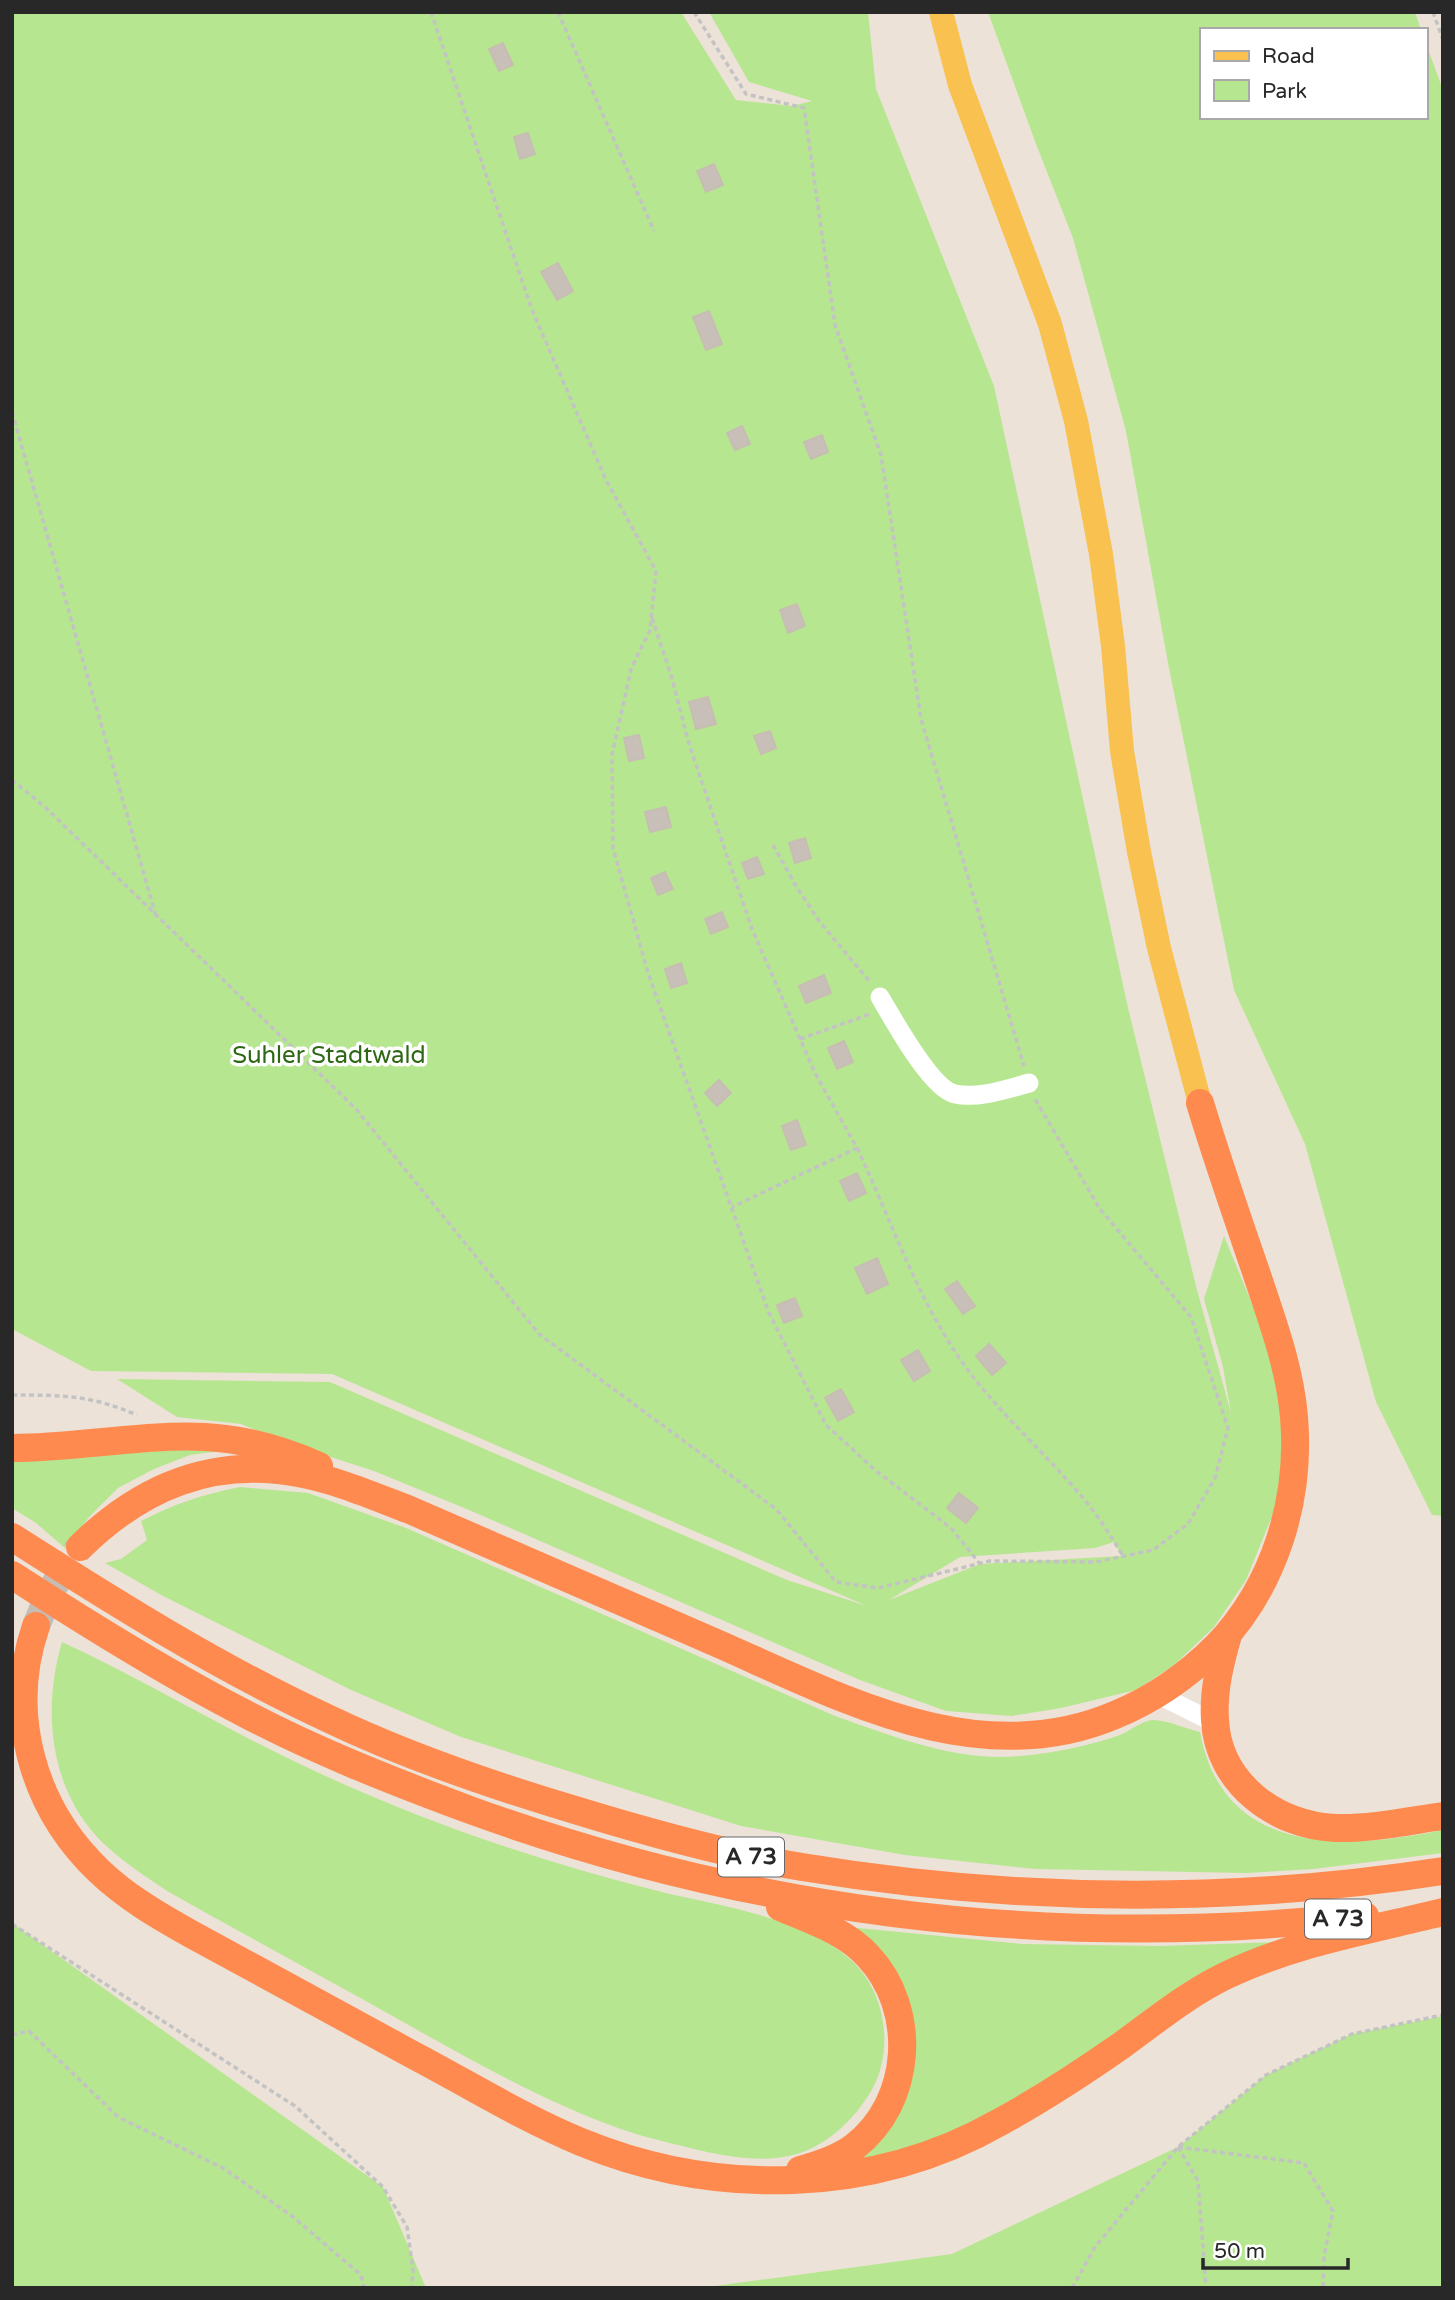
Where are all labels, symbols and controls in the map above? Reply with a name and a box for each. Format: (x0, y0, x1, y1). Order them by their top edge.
legend (1200, 28, 1427, 119)
text: Road (1262, 44, 1315, 69)
text: Park (1262, 79, 1307, 104)
park label: Suhler Stadtwald (232, 1041, 426, 1070)
road number: A 73 (718, 1838, 784, 1876)
road number: A 73 (1305, 1900, 1371, 1938)
scale bar (1203, 2226, 1348, 2270)
text: 50 m (1214, 2239, 1265, 2264)

